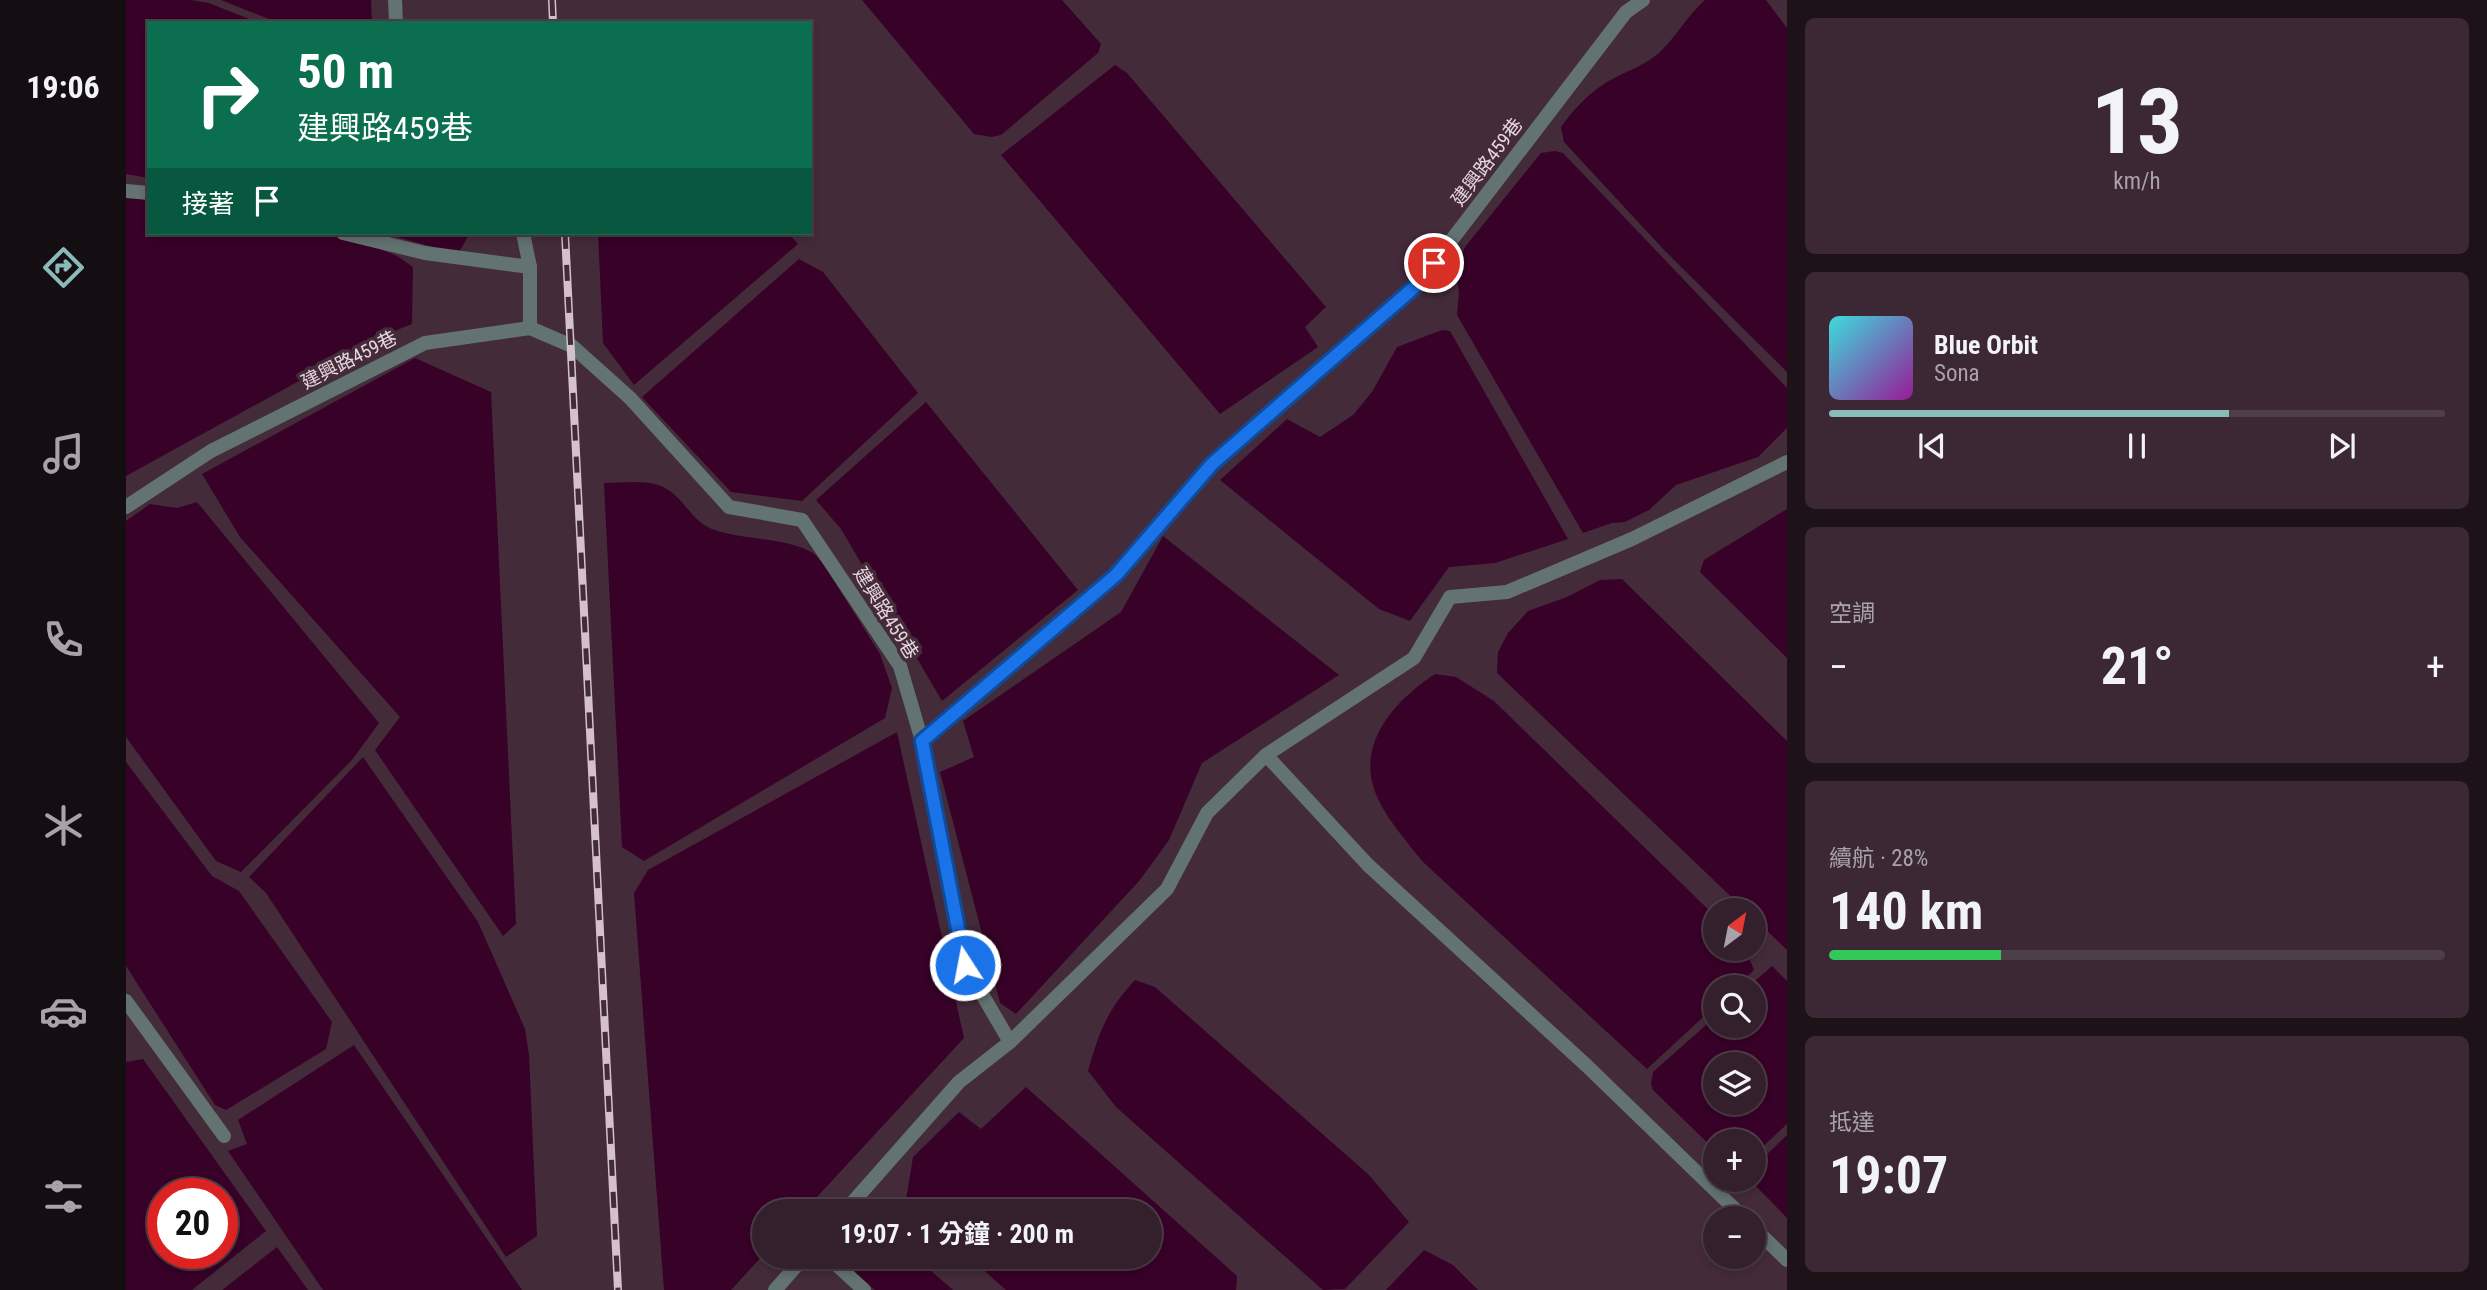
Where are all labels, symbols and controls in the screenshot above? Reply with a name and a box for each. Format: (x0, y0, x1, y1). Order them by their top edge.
text: 50 m (297, 43, 394, 100)
icon: right (182, 49, 273, 140)
text: 19:06 (26, 68, 100, 106)
text: 13 (2091, 69, 2183, 175)
text: 建興路459巷 (297, 109, 472, 147)
street label: 建興路459巷 (1446, 113, 1528, 211)
text: km/h (2113, 168, 2161, 195)
icon: arrive (248, 182, 286, 220)
text: 接著 (182, 189, 234, 219)
pin (1404, 233, 1464, 293)
icon: directions (39, 243, 88, 292)
icon: arrive (1415, 244, 1453, 282)
street label: 建興路459巷 (297, 326, 401, 394)
text: Blue Orbit (1934, 330, 2038, 360)
text: Sona (1934, 360, 1980, 387)
icon: previous (1913, 427, 1951, 465)
icon: pause (2118, 427, 2156, 465)
icon: next (2323, 427, 2361, 465)
icon: music (39, 429, 88, 478)
street label: 建興路459巷 (849, 563, 923, 663)
text: 空調 (1829, 600, 1875, 627)
icon: phone (39, 615, 88, 664)
text: 21° (2101, 636, 2173, 697)
text: − (1829, 645, 1848, 689)
text: + (2426, 645, 2445, 689)
icon: climate (39, 801, 88, 850)
text: 續航 · 28% (1829, 845, 1928, 872)
text: 140 km (1829, 881, 1983, 942)
north arrow (1703, 898, 1766, 961)
map controls (1703, 898, 1766, 1269)
position arrow (928, 928, 1002, 1002)
button: search (1703, 975, 1766, 1038)
icon: car (39, 987, 88, 1036)
button: layers (1703, 1052, 1766, 1115)
text: 抵達 (1829, 1109, 1875, 1136)
button: + (1703, 1129, 1766, 1192)
text: 19:07 (1829, 1145, 1948, 1206)
icon: filters (39, 1172, 88, 1221)
speed limit sign: 20 (147, 1178, 238, 1269)
button: − (1703, 1206, 1766, 1269)
text: 19:07 · 1 分鐘 · 200 m (840, 1219, 1074, 1249)

